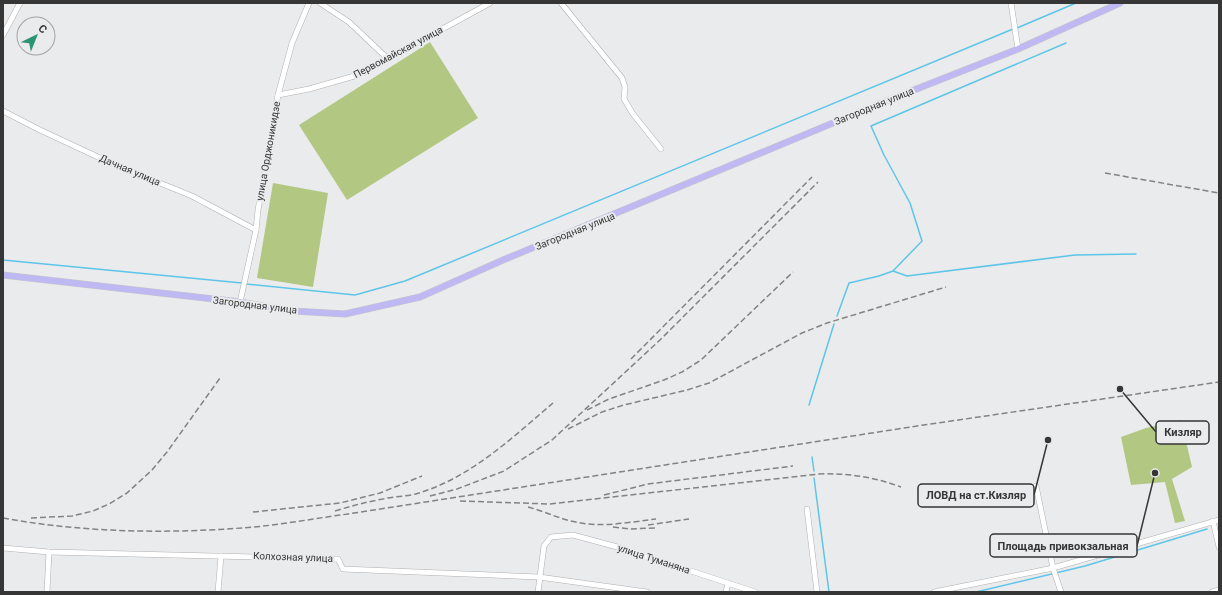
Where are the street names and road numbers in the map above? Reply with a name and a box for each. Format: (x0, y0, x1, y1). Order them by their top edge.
street label: Первомайская улица (351, 24, 445, 80)
street label: Загородная улица (833, 85, 915, 127)
street label: улица Орджоникидзе (254, 100, 282, 202)
street label: Дачная улица (98, 152, 162, 188)
street label: Загородная улица (534, 210, 616, 252)
street label: Загородная улица (212, 294, 298, 316)
street label: улица Туманяна (616, 542, 692, 576)
street label: Колхозная улица (253, 550, 333, 564)

